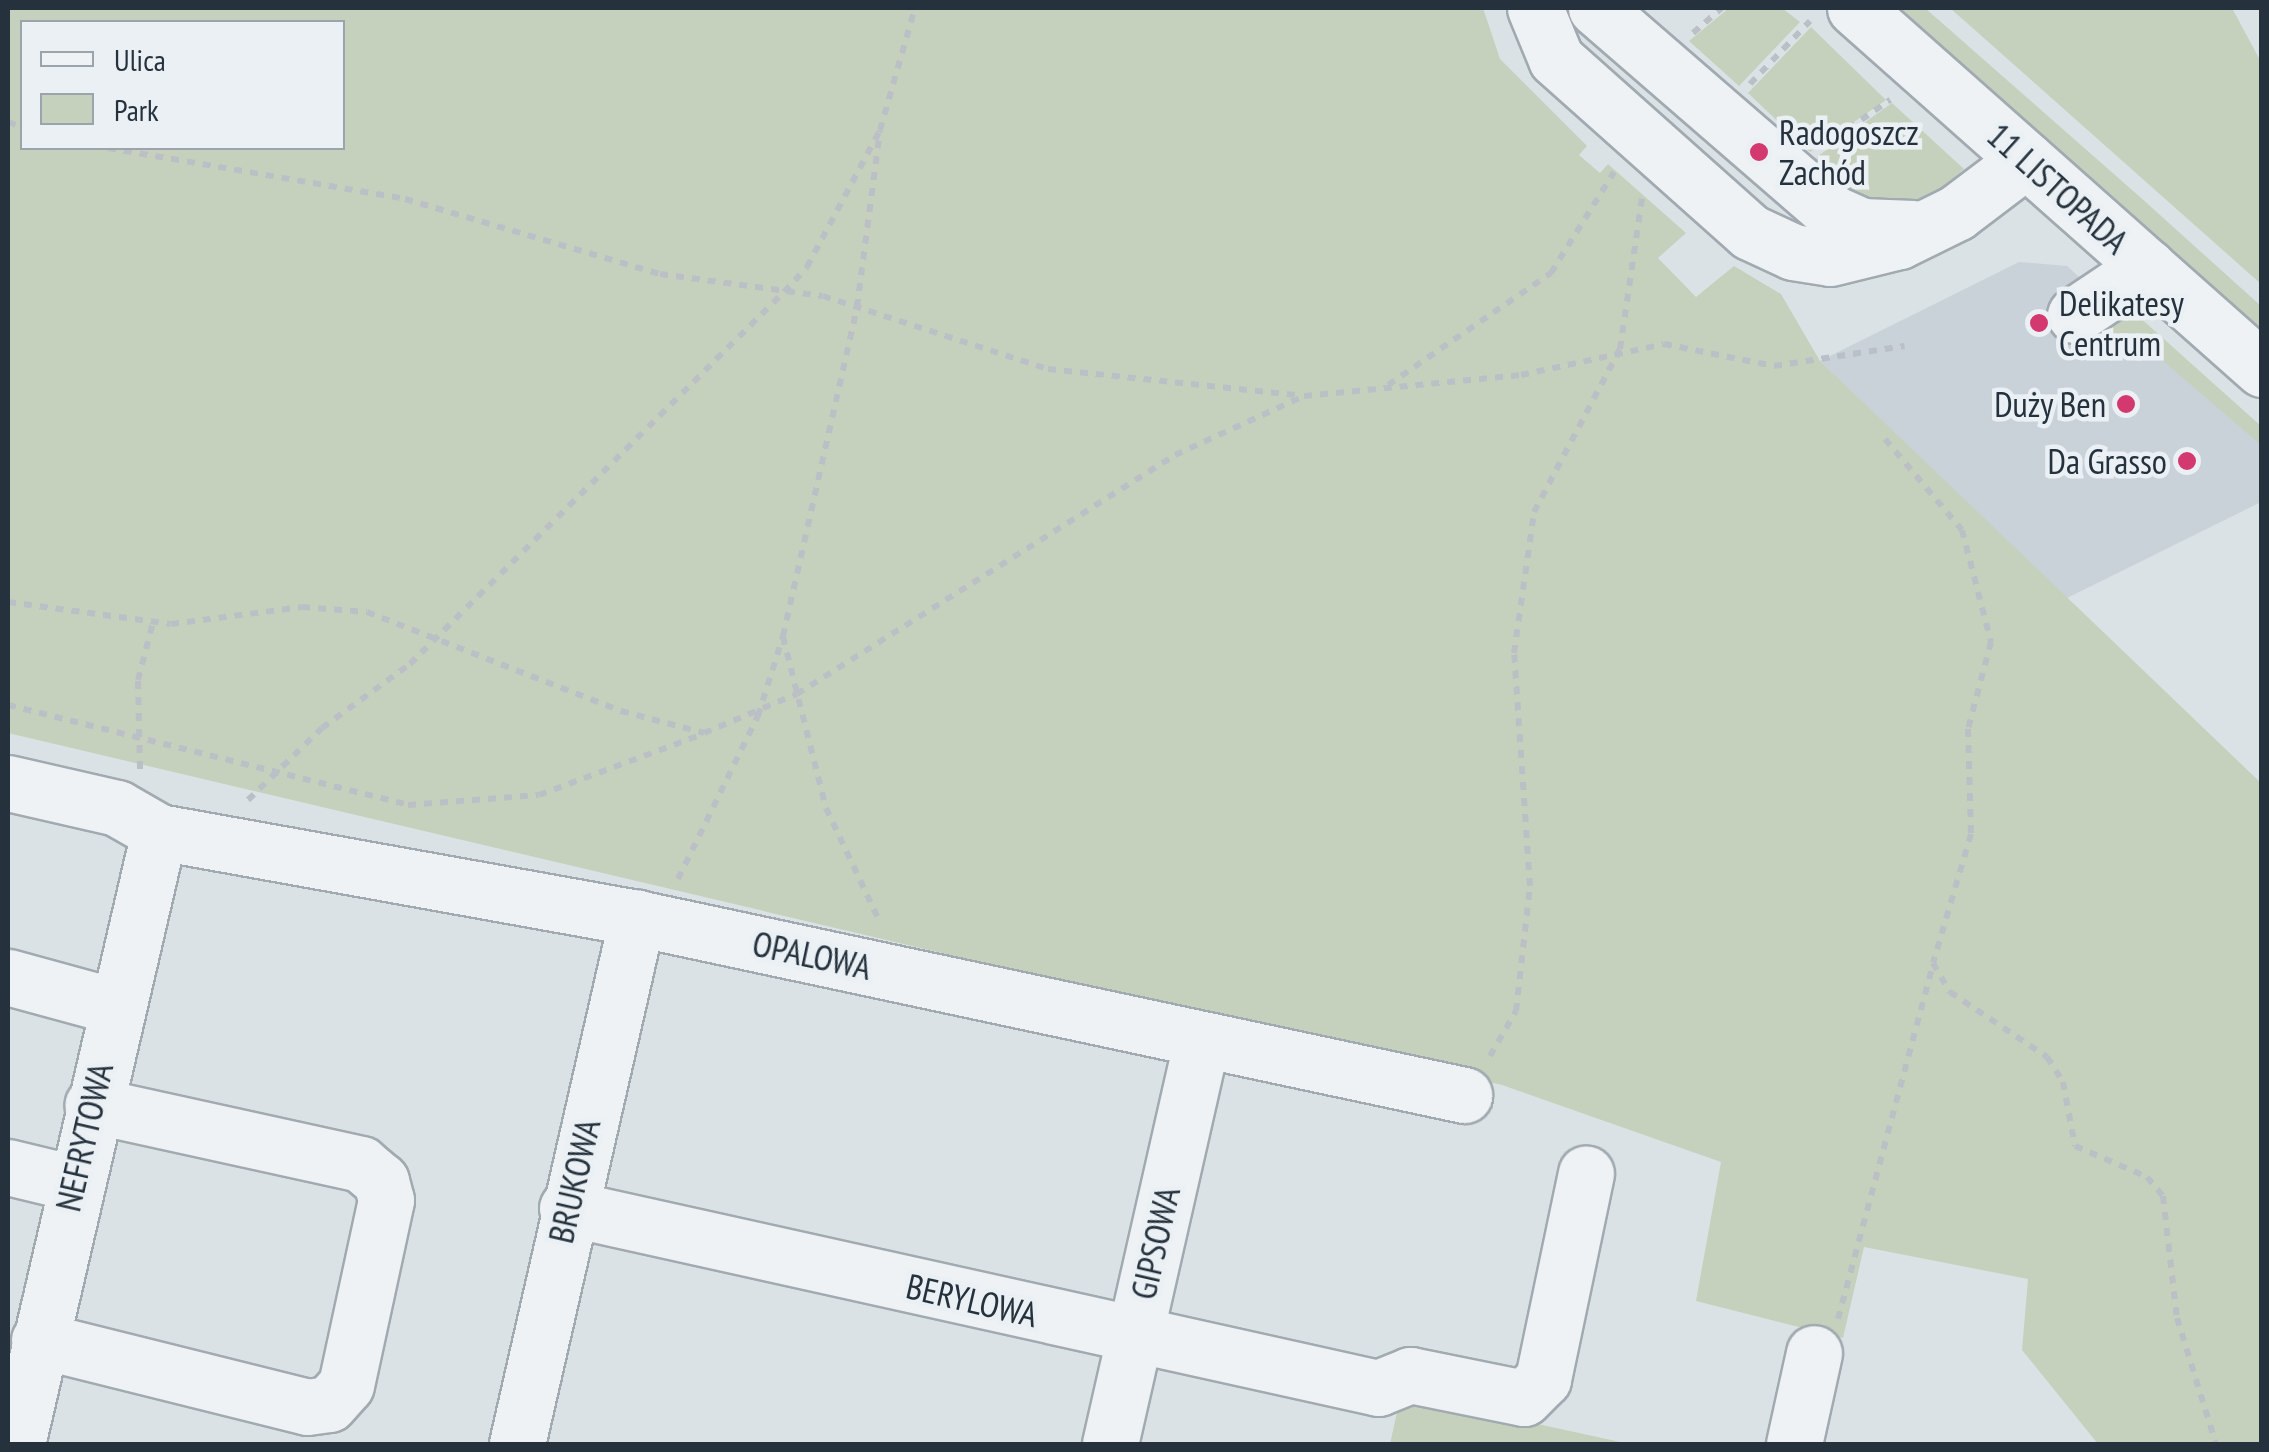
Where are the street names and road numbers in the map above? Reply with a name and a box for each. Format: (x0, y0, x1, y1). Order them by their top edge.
street label: 11 LISTOPADA (1979, 114, 2137, 262)
street label: OPALOWA (749, 922, 875, 988)
street label: NEFRYTOWA (47, 1059, 121, 1215)
street label: BRUKOWA (539, 1115, 609, 1247)
street label: GIPSOWA (1122, 1183, 1188, 1303)
street label: BERYLOWA (902, 1265, 1042, 1335)

